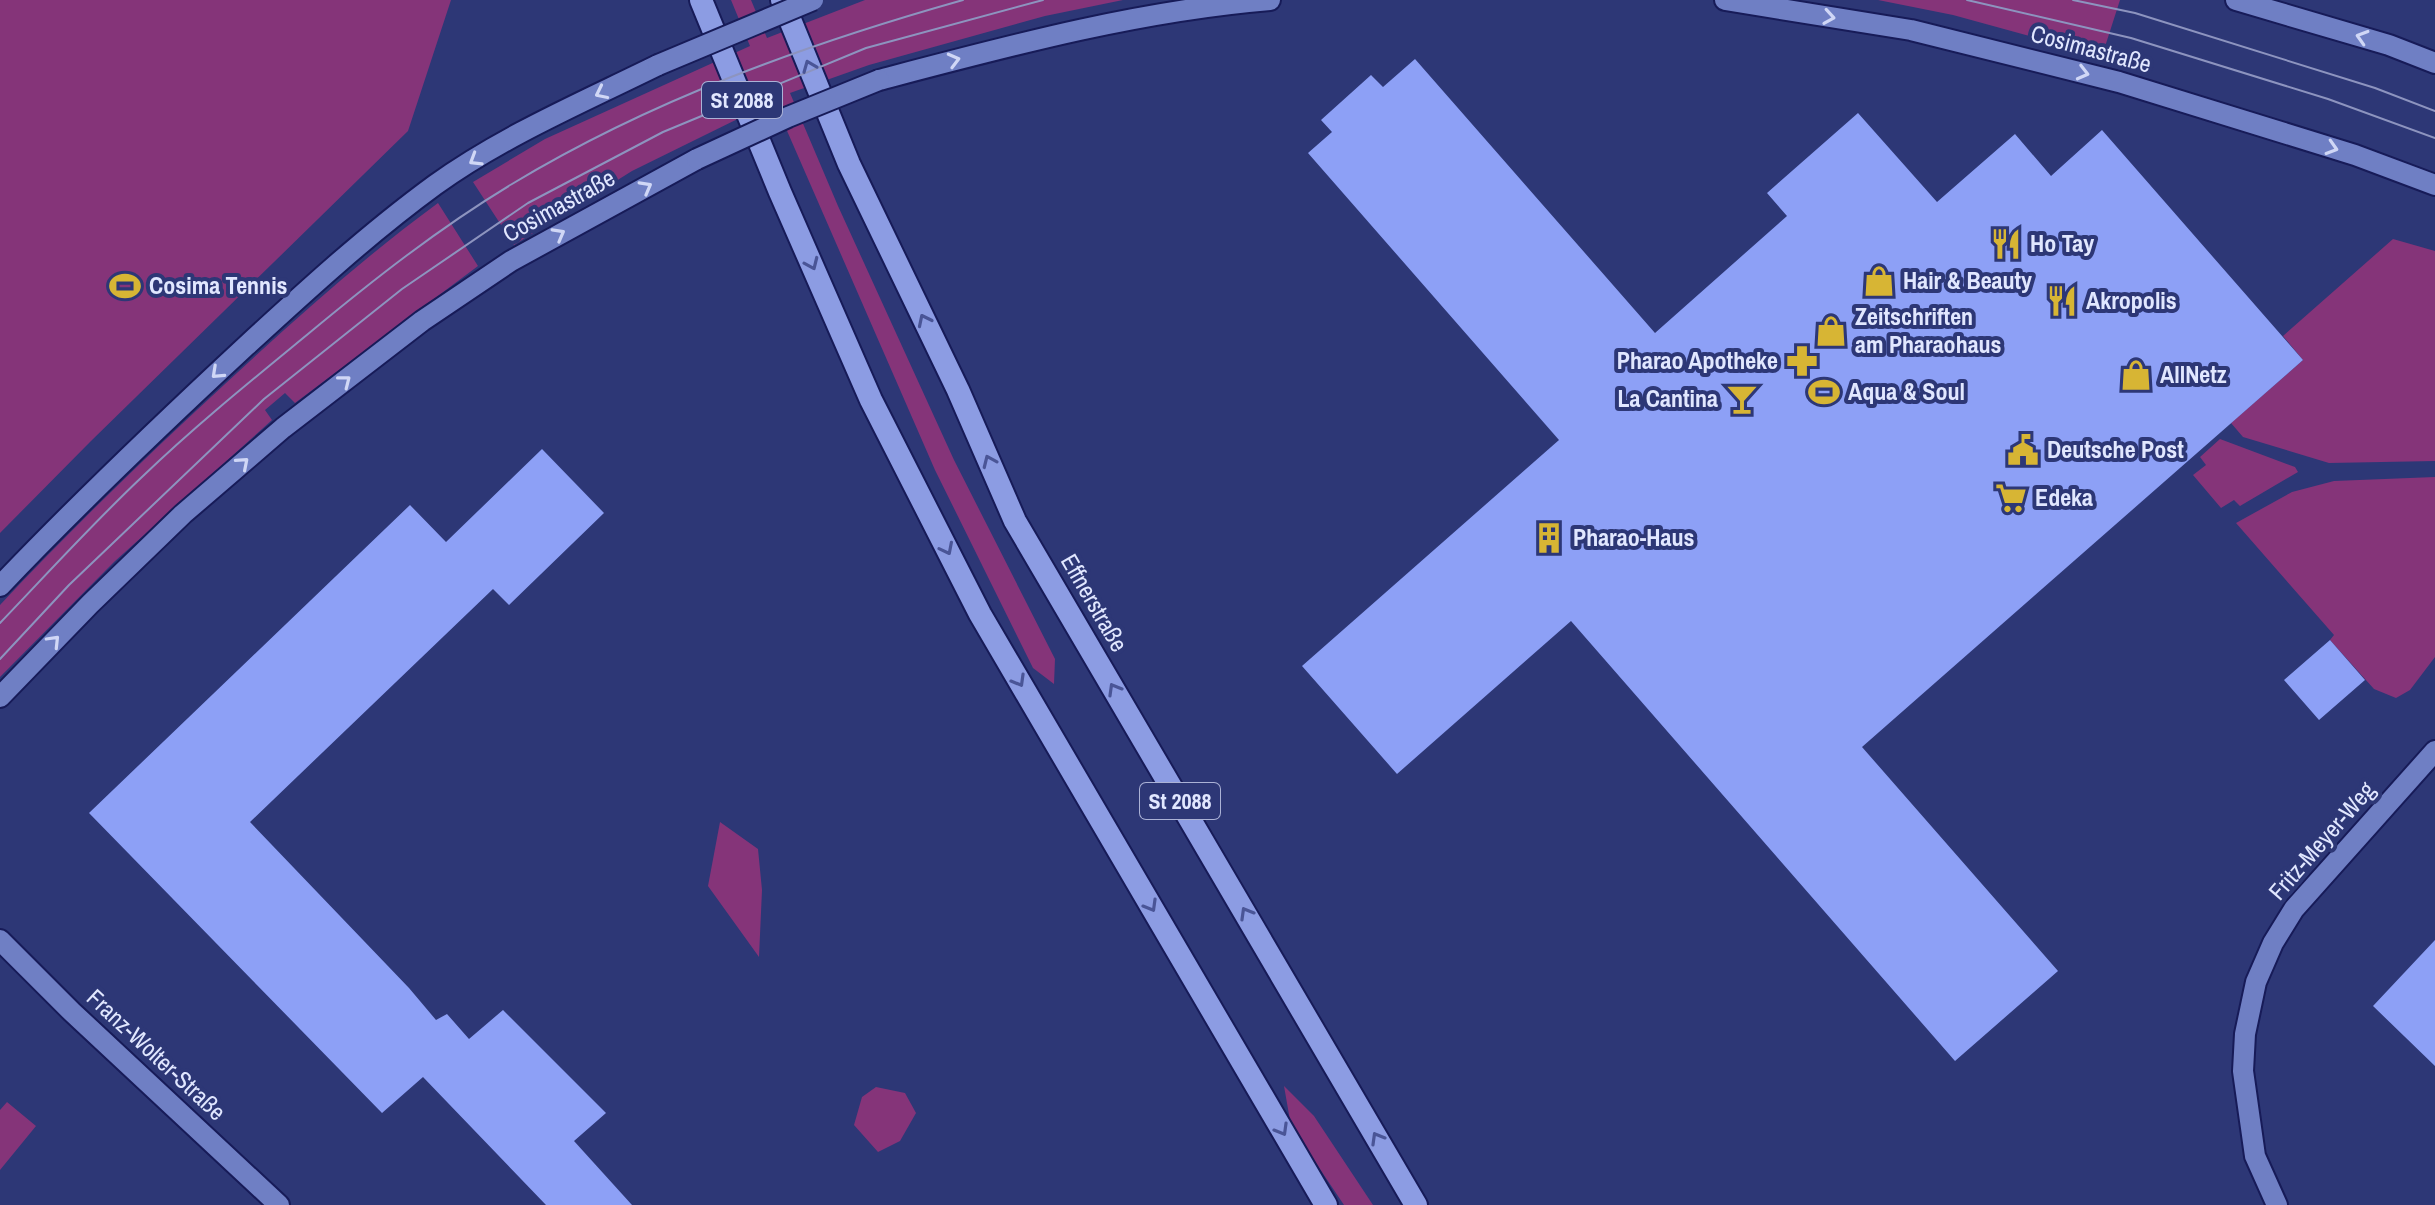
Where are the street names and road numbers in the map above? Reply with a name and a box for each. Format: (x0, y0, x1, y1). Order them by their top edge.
street label: Cosimastraße (2027, 17, 2155, 79)
road number: St 2088 (702, 82, 782, 118)
street label: Cosimastraße (497, 161, 620, 249)
street label: Effnerstraße (1054, 548, 1136, 657)
street label: Fritz-Meyer-Weg (2261, 774, 2382, 906)
road number: St 2088 (1140, 783, 1220, 819)
street label: Franz-Wolter-Straße (80, 982, 233, 1127)

